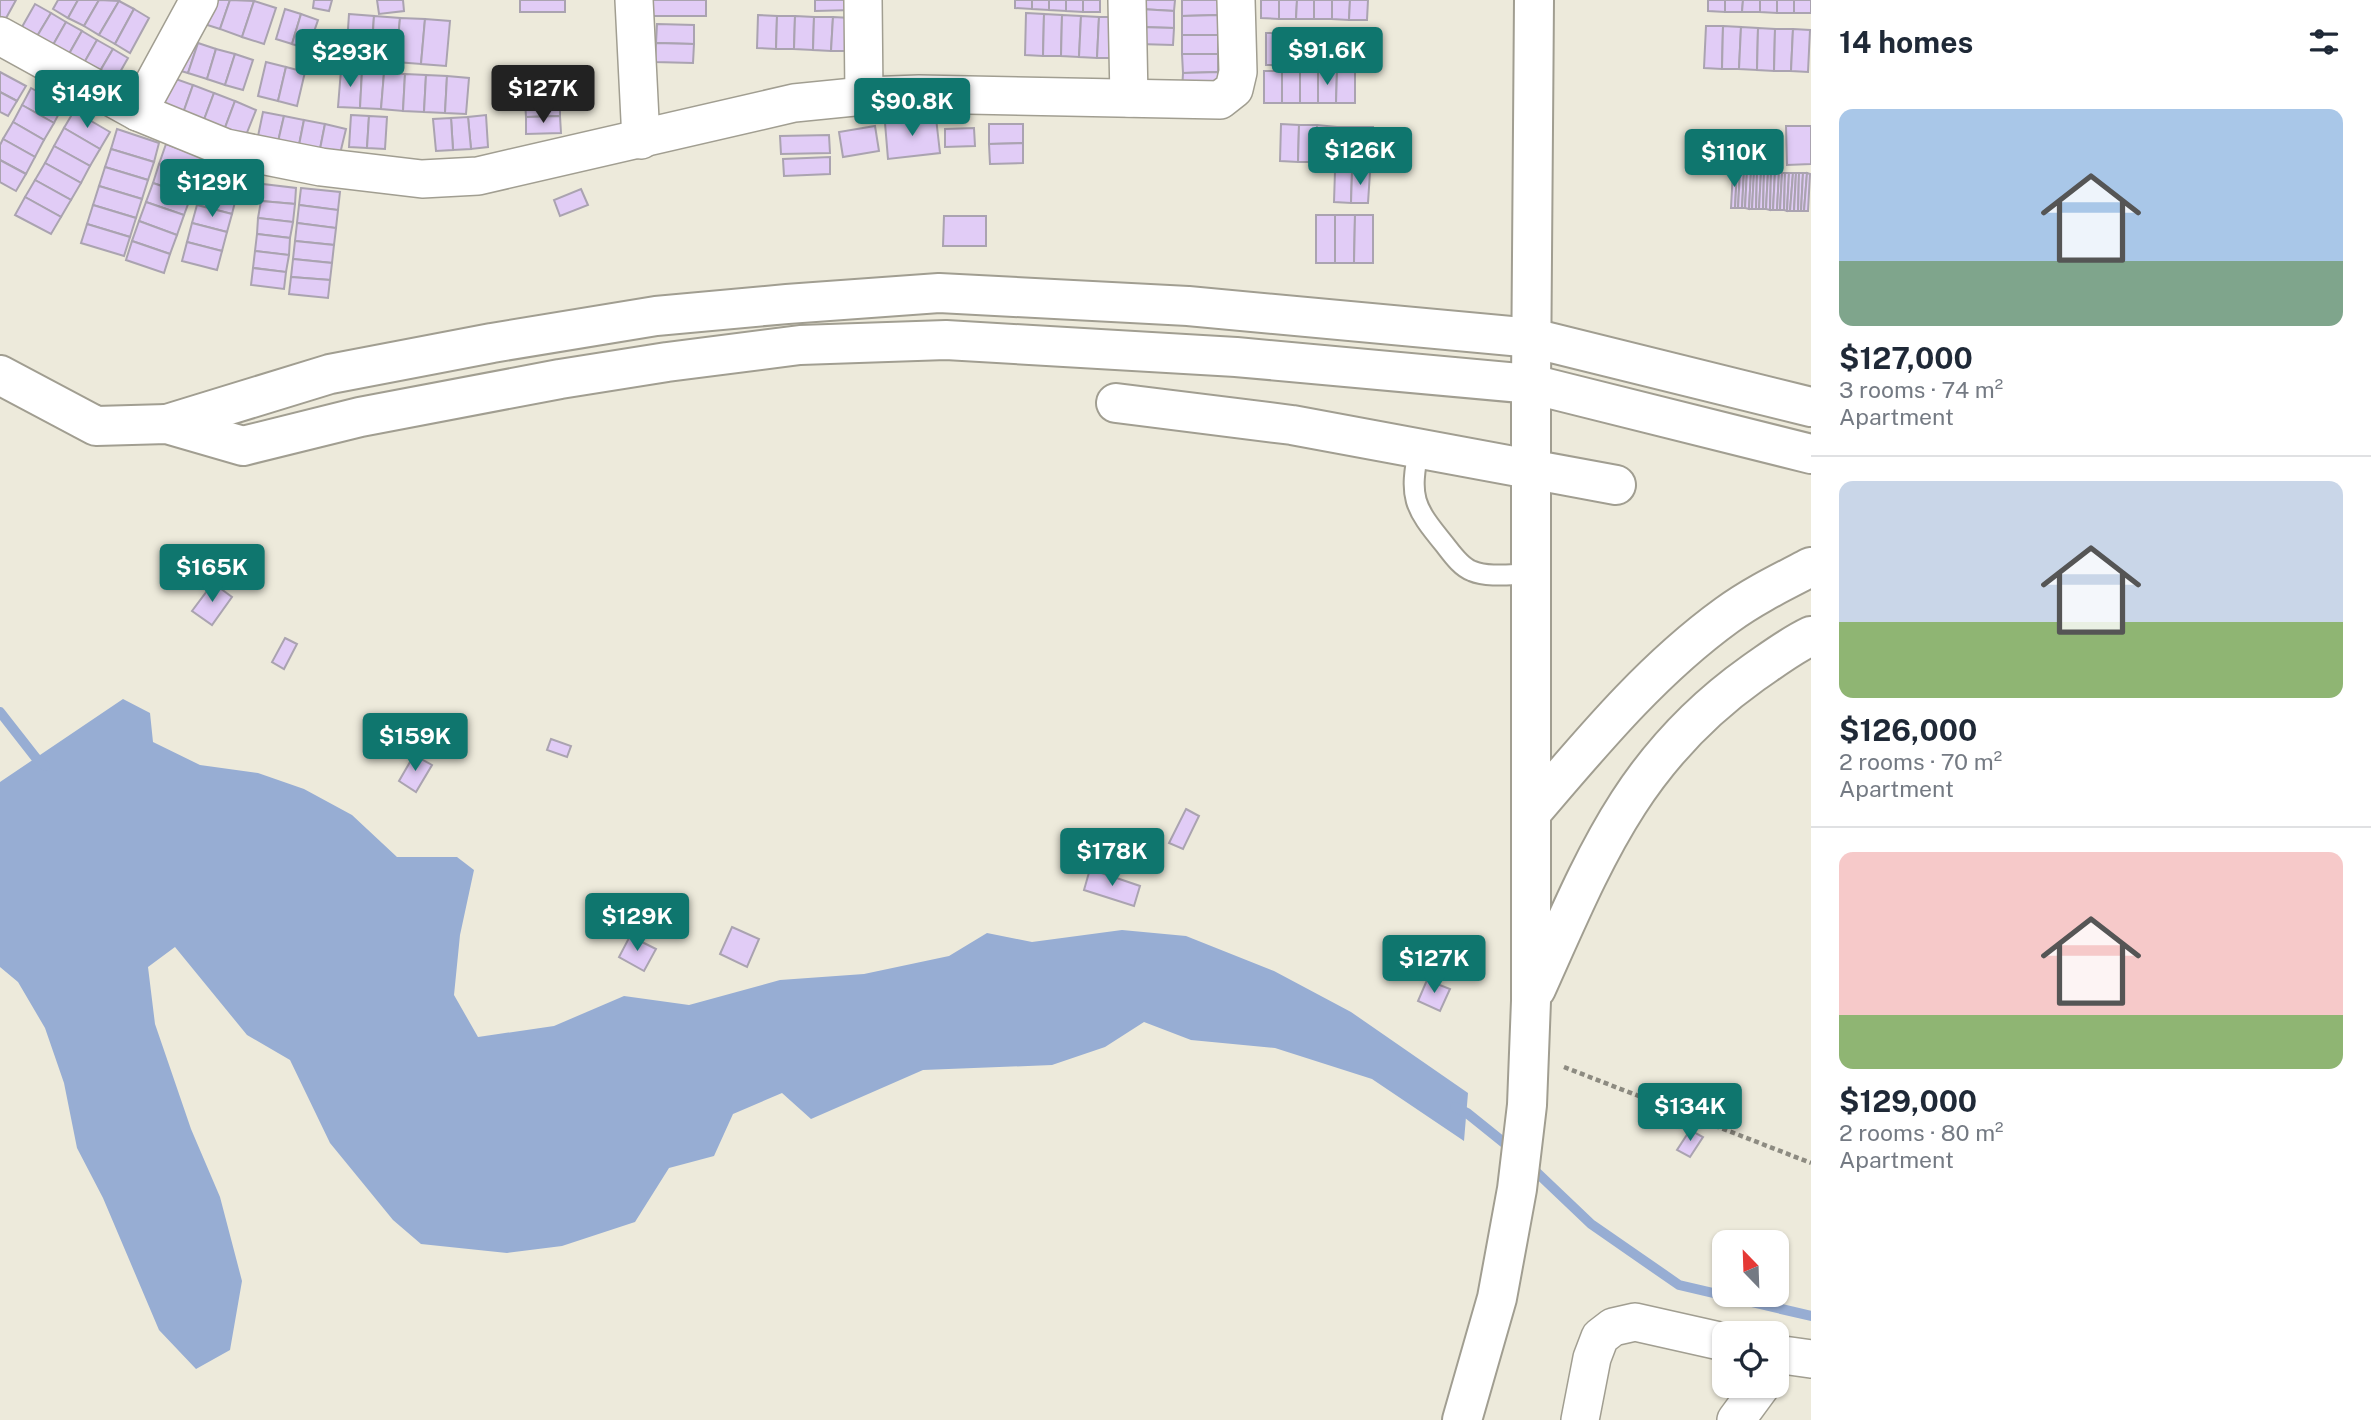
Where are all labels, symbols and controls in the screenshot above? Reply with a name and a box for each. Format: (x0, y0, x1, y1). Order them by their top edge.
icon: filters (2305, 23, 2343, 61)
text: 14 homes (1839, 24, 1973, 60)
pin: $91.6K (1270, 28, 1384, 87)
pin: $293K (301, 29, 399, 89)
text: $91.6K (1288, 36, 1366, 63)
text: $293K (311, 38, 389, 65)
pin: $127K (494, 66, 592, 125)
pin: $149K (38, 71, 136, 130)
text: $127K (508, 74, 579, 101)
pin: $90.8K (855, 78, 969, 138)
text: $149K (51, 79, 123, 106)
text: $90.8K (870, 87, 954, 114)
pin: $126K (1311, 128, 1409, 187)
pin: $110K (1685, 130, 1783, 189)
text: $126K (1324, 136, 1396, 163)
text: $110K (1701, 138, 1767, 165)
icon: home (2028, 155, 2154, 281)
pin: $129K (163, 160, 261, 219)
text: $129K (176, 168, 248, 195)
text: $127,000 (1839, 340, 1973, 376)
text: 3 rooms · 74 m² (1839, 376, 2003, 403)
text: Apartment (1839, 403, 1954, 430)
icon: home (2028, 527, 2154, 653)
pin: $165K (163, 544, 261, 604)
text: $165K (176, 553, 248, 580)
text: $126,000 (1839, 712, 1977, 748)
pin: $159K (366, 714, 464, 773)
text: $159K (379, 722, 451, 749)
text: 2 rooms · 70 m² (1839, 748, 2002, 775)
text: Apartment (1839, 775, 1954, 802)
pin: $178K (1063, 828, 1161, 888)
text: $178K (1076, 837, 1148, 864)
pin: $129K (588, 894, 686, 953)
icon: home (2028, 898, 2154, 1024)
text: $129K (601, 902, 673, 929)
pin: $127K (1385, 936, 1483, 995)
text: $127K (1399, 944, 1470, 971)
text: $129,000 (1839, 1083, 1977, 1119)
pin: $134K (1641, 1084, 1739, 1143)
text: $134K (1654, 1092, 1726, 1119)
text: 2 rooms · 80 m² (1839, 1119, 2004, 1146)
text: Apartment (1839, 1146, 1954, 1173)
north arrow (1712, 1230, 1788, 1307)
map controls (1712, 1230, 1789, 1398)
button: locate (1712, 1321, 1789, 1398)

